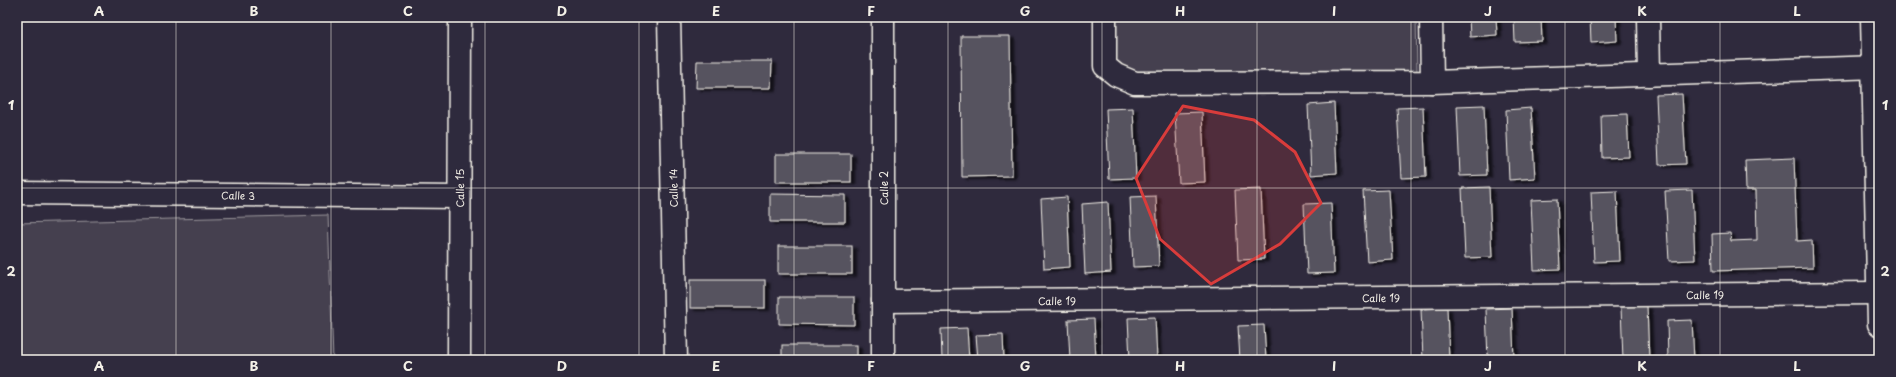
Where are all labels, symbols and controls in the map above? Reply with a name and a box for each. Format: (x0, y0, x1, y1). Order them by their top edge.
text: A (94, 1, 104, 20)
text: B (250, 1, 259, 20)
text: C (403, 1, 413, 20)
text: D (557, 1, 567, 20)
text: E (712, 1, 720, 20)
text: F (867, 1, 875, 20)
text: G (1020, 1, 1030, 20)
text: H (1175, 1, 1185, 20)
text: I (1332, 1, 1336, 20)
text: J (1484, 1, 1492, 20)
text: K (1637, 1, 1647, 20)
text: L (1793, 1, 1801, 20)
text: 1 (8, 95, 14, 114)
text: 1 (1882, 95, 1888, 114)
street label: Calle 15 (452, 168, 467, 207)
street label: Calle 14 (665, 168, 681, 207)
street label: Calle 2 (876, 171, 891, 205)
street label: Calle 3 (221, 187, 255, 203)
text: 2 (6, 261, 16, 280)
text: 2 (1880, 261, 1890, 280)
street label: Calle 19 (1686, 287, 1724, 302)
street label: Calle 19 (1362, 290, 1400, 305)
street label: Calle 19 (1038, 293, 1076, 308)
text: A (94, 356, 104, 375)
text: B (250, 356, 259, 375)
text: C (403, 356, 413, 375)
text: D (557, 356, 567, 375)
text: E (712, 356, 720, 375)
text: F (867, 356, 875, 375)
text: G (1020, 356, 1030, 375)
text: H (1175, 356, 1185, 375)
text: I (1332, 356, 1336, 375)
text: J (1484, 356, 1492, 375)
text: K (1637, 356, 1647, 375)
text: L (1793, 356, 1801, 375)

